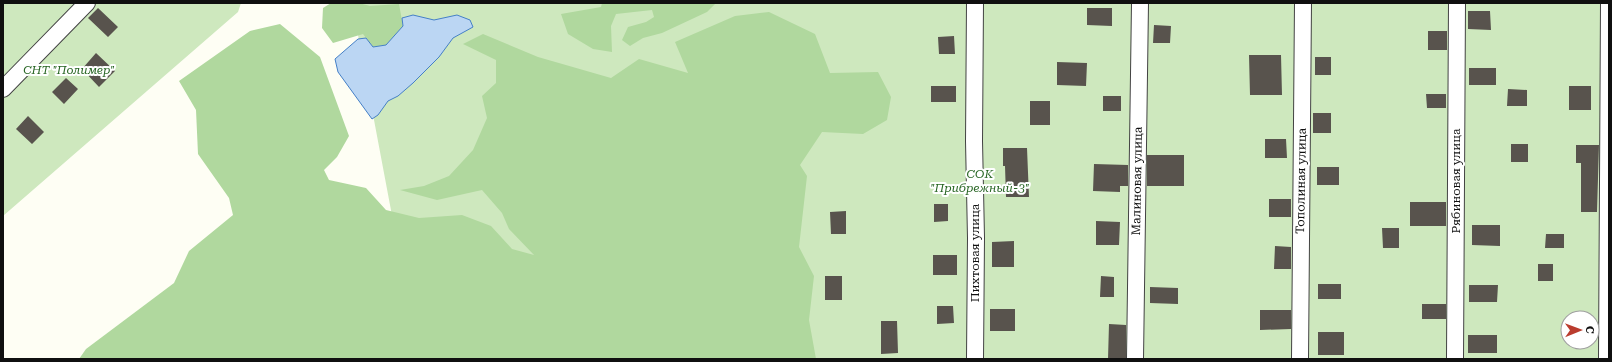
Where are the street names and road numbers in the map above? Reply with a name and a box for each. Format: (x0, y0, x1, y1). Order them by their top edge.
street label: Малиновая улица (1129, 126, 1145, 235)
street label: Тополиная улица (1293, 127, 1309, 234)
street label: Рябиновая улица (1449, 128, 1463, 233)
street label: Пихтовая улица (968, 203, 982, 302)

